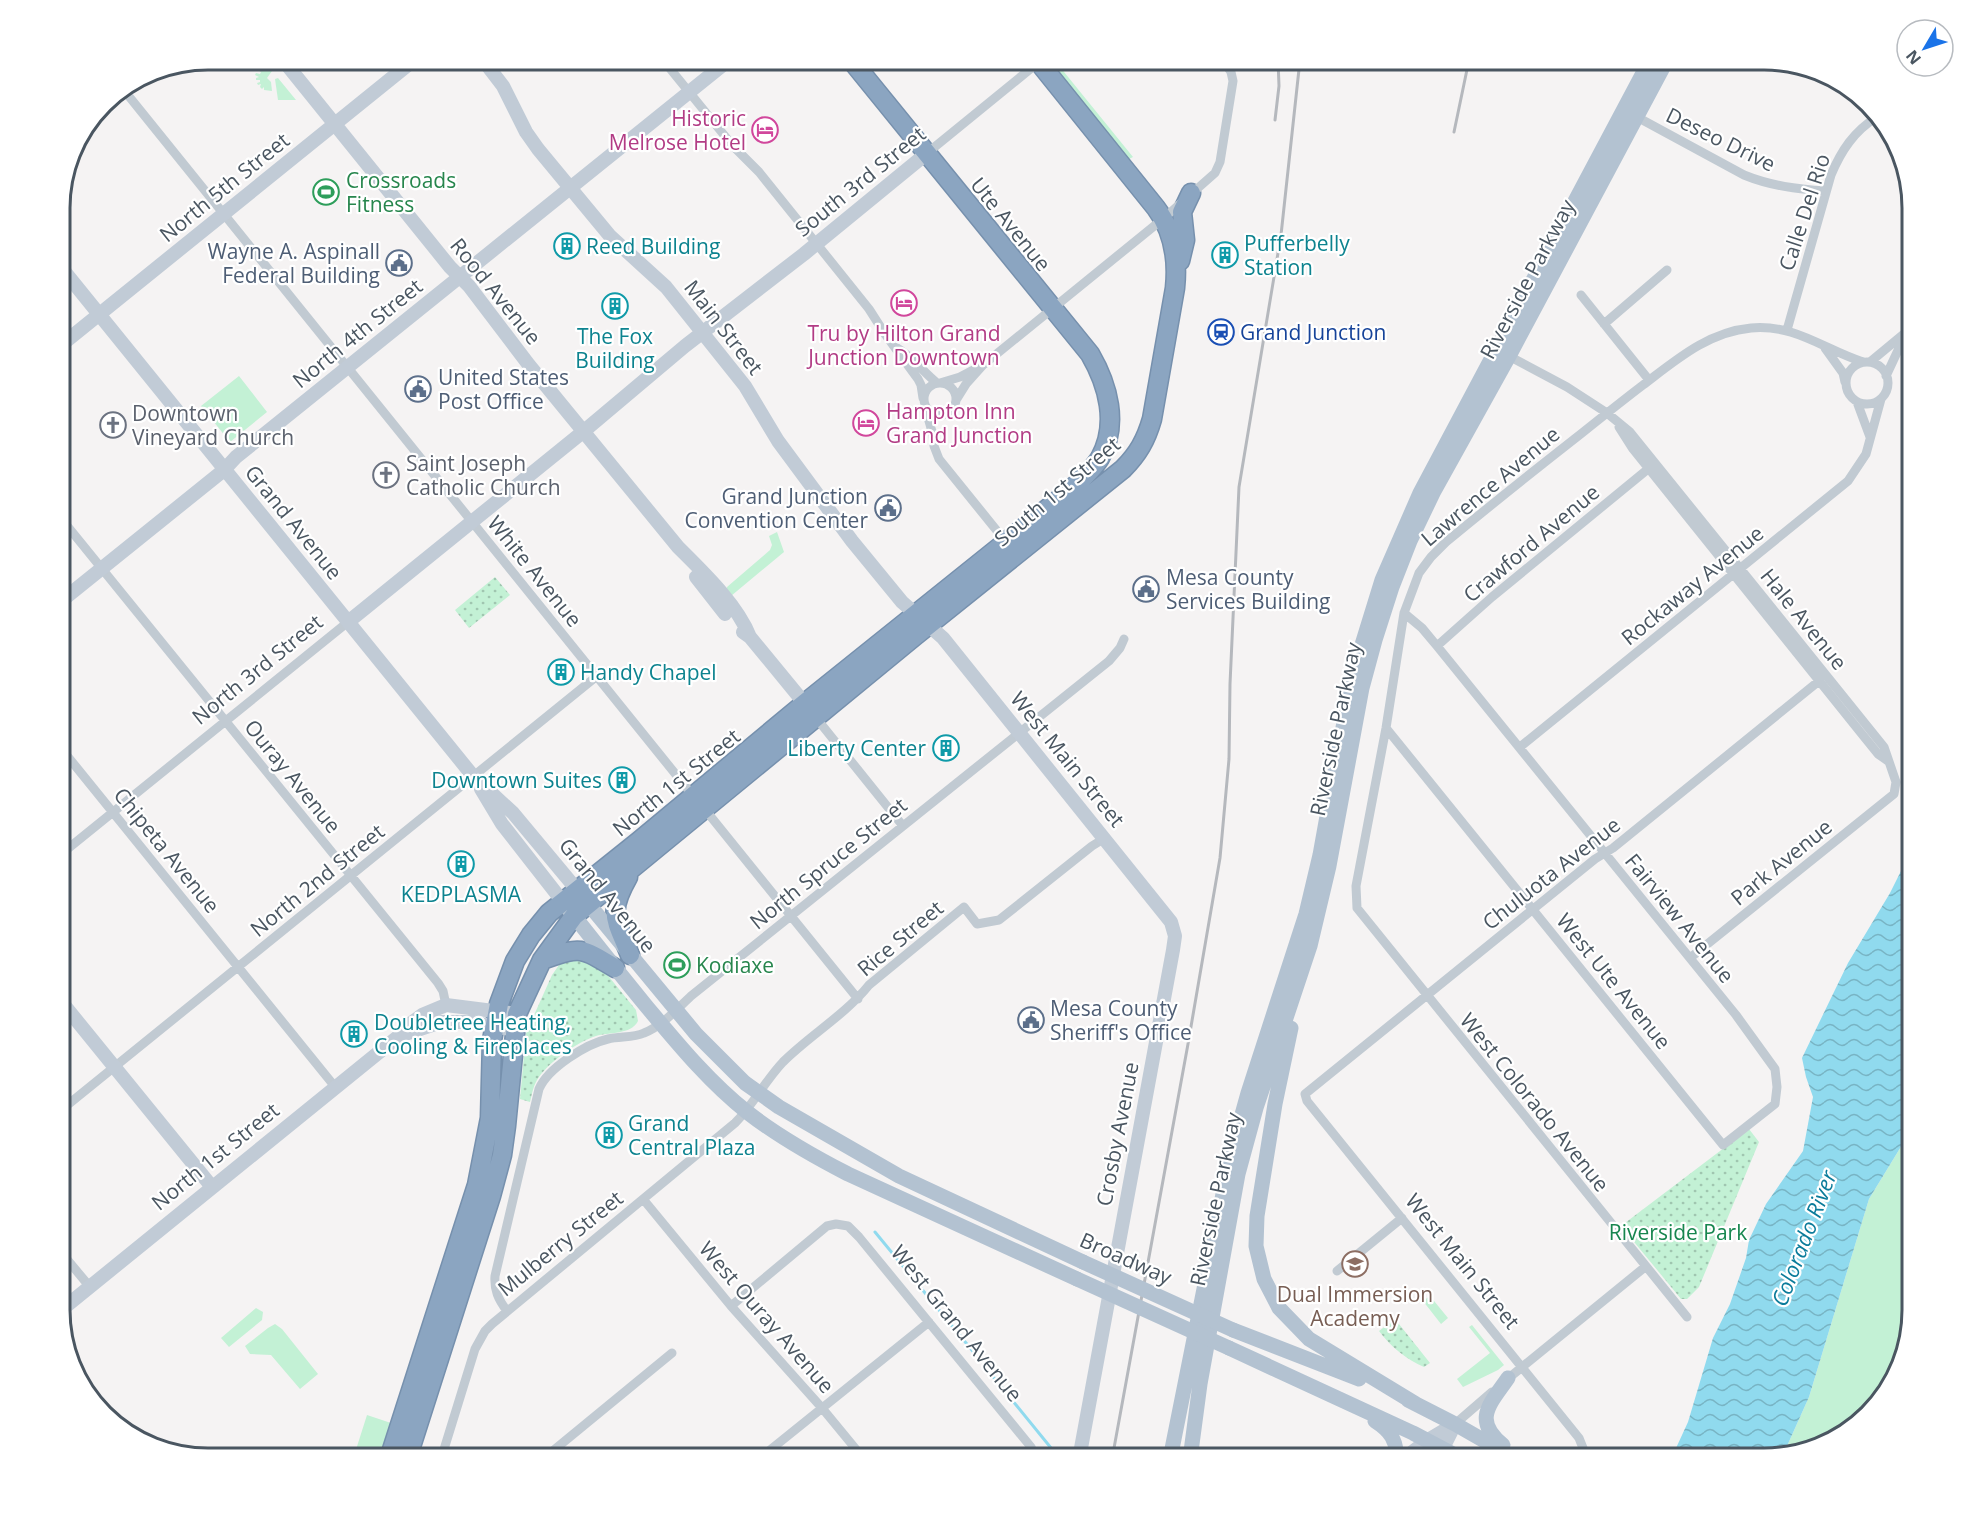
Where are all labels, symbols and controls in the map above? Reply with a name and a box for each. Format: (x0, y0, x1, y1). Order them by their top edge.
north arrow (1895, 18, 1955, 78)
text: N (1901, 45, 1926, 69)
street label: Deseo Drive (1662, 100, 1780, 178)
place label: Historic Melrose Hotel (609, 104, 746, 156)
hotel icon: Historic Melrose Hotel (750, 115, 780, 145)
street label: South 3rd Street (789, 120, 931, 242)
street label: North 5th Street (153, 126, 295, 248)
street label: Calle Del Rio (1772, 150, 1836, 274)
place label: Crossroads Fitness (346, 166, 456, 218)
street label: Ute Avenue (965, 171, 1057, 277)
sports icon: Crossroads Fitness (311, 177, 341, 207)
street label: Riverside Parkway (1473, 194, 1581, 364)
place label: Pufferbelly Station (1244, 229, 1350, 281)
building icon: Reed Building (552, 231, 582, 261)
street label: Rood Avenue (444, 232, 548, 350)
place label: Reed Building (586, 232, 720, 260)
place label: Wayne A. Aspinall Federal Building (207, 237, 380, 289)
building icon: Pufferbelly Station (1210, 240, 1240, 270)
public building icon: Wayne A. Aspinall Federal Building (384, 248, 414, 278)
street label: North 4th Street (286, 272, 428, 394)
street label: Main Street (678, 274, 770, 380)
hotel icon: Tru by Hilton Grand Junction Downtown (889, 288, 919, 318)
building icon: The Fox Building (600, 291, 630, 321)
station icon: Grand Junction (1206, 317, 1236, 347)
place label: Grand Junction (1240, 318, 1386, 346)
place label: Tru by Hilton Grand Junction Downtown (806, 319, 1001, 371)
place label: The Fox Building (575, 322, 655, 374)
place label: United States Post Office (438, 363, 569, 415)
public building icon: United States Post Office (403, 374, 433, 404)
place label: Hampton Inn Grand Junction (886, 397, 1032, 449)
place label: Downtown Vineyard Church (132, 399, 294, 451)
hotel icon: Hampton Inn Grand Junction (851, 408, 881, 438)
church icon: Downtown Vineyard Church (98, 410, 128, 440)
street label: Lawrence Avenue (1415, 420, 1565, 552)
street label: South 1st Street (988, 430, 1126, 552)
place label: Saint Joseph Catholic Church (406, 449, 561, 501)
street label: Grand Avenue (239, 459, 349, 585)
church icon: Saint Joseph Catholic Church (371, 460, 401, 490)
street label: Crawford Avenue (1457, 478, 1605, 608)
place label: Grand Junction Convention Center (685, 482, 868, 534)
public building icon: Grand Junction Convention Center (873, 493, 903, 523)
street label: White Avenue (482, 510, 588, 632)
street label: Rockaway Avenue (1615, 519, 1769, 651)
street label: Hale Avenue (1754, 562, 1854, 676)
place label: Mesa County Services Building (1166, 563, 1330, 615)
public building icon: Mesa County Services Building (1131, 574, 1161, 604)
street label: North 3rd Street (186, 608, 328, 730)
street label: Riverside Parkway (1303, 639, 1367, 818)
building icon: Handy Chapel (546, 657, 576, 687)
place label: Handy Chapel (580, 658, 717, 686)
street label: West Main Street (1005, 685, 1131, 833)
street label: Ouray Avenue (239, 713, 347, 839)
street label: North 1st Street (606, 722, 746, 842)
building icon: Liberty Center (931, 733, 961, 763)
place label: Liberty Center (787, 734, 926, 762)
building icon: Downtown Suites (607, 765, 637, 795)
place label: Downtown Suites (431, 766, 602, 794)
street label: Chipeta Avenue (108, 781, 226, 919)
street label: North Spruce Street (744, 791, 912, 935)
street label: Chuluota Avenue (1476, 810, 1626, 936)
street label: Park Avenue (1725, 813, 1837, 911)
street label: North 2nd Street (244, 817, 390, 943)
street label: Grand Avenue (553, 832, 663, 958)
street label: Fairview Avenue (1619, 847, 1741, 989)
building icon: KEDPLASMA (446, 849, 476, 879)
place label: KEDPLASMA (401, 880, 522, 908)
street label: Rice Street (851, 894, 949, 982)
street label: West Ute Avenue (1550, 907, 1678, 1055)
sports icon: Kodiaxe (662, 950, 692, 980)
place label: Kodiaxe (696, 951, 774, 979)
place label: Mesa County Sheriff's Office (1050, 994, 1192, 1046)
public building icon: Mesa County Sheriff's Office (1016, 1005, 1046, 1035)
street label: West Colorado Avenue (1454, 1007, 1616, 1197)
place label: Doubletree Heating, Cooling & Fireplaces (374, 1008, 572, 1060)
building icon: Doubletree Heating, Cooling & Fireplaces (339, 1019, 369, 1049)
street label: Crosby Avenue (1089, 1059, 1145, 1209)
street label: North 1st Street (145, 1096, 285, 1216)
place label: Grand Central Plaza (628, 1109, 756, 1161)
street label: Riverside Parkway (1183, 1109, 1247, 1288)
building icon: Grand Central Plaza (594, 1120, 624, 1150)
water label: Colorado River (1763, 1165, 1843, 1310)
street label: Mulberry Street (492, 1184, 628, 1302)
street label: West Main Street (1400, 1187, 1526, 1335)
park label: Riverside Park (1609, 1218, 1747, 1246)
street label: Broadway (1076, 1225, 1177, 1291)
street label: West Ouray Avenue (693, 1235, 841, 1399)
street label: West Grand Avenue (885, 1239, 1029, 1407)
school or university icon: Dual Immersion Academy (1340, 1249, 1370, 1279)
place label: Dual Immersion Academy (1277, 1280, 1433, 1332)

